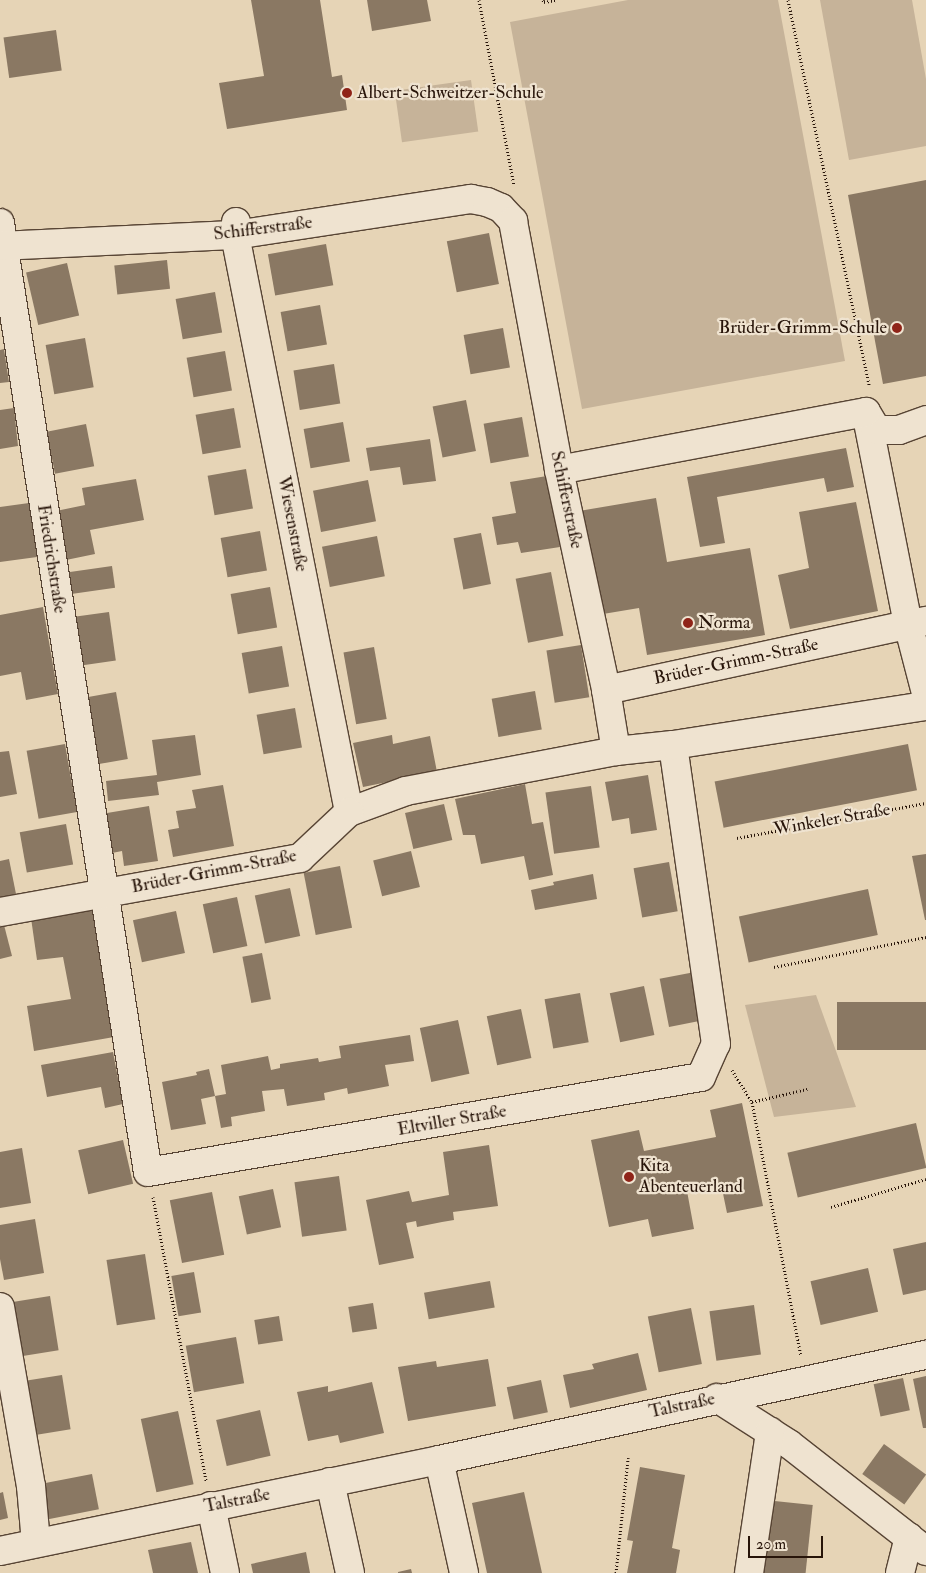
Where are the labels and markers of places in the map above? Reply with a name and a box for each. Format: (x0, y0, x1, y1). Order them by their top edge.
place label: Albert-Schweitzer-Schule (357, 82, 543, 104)
marker: Albert-Schweitzer-Schule (341, 87, 353, 99)
place label: Brüder-Grimm-Schule (718, 317, 887, 339)
marker: Brüder-Grimm-Schule (891, 322, 903, 334)
place label: Norma (698, 612, 750, 634)
marker: Norma (682, 617, 694, 629)
place label: Kita Abenteuerland (639, 1156, 743, 1198)
marker: Kita Abenteuerland (623, 1171, 635, 1183)

